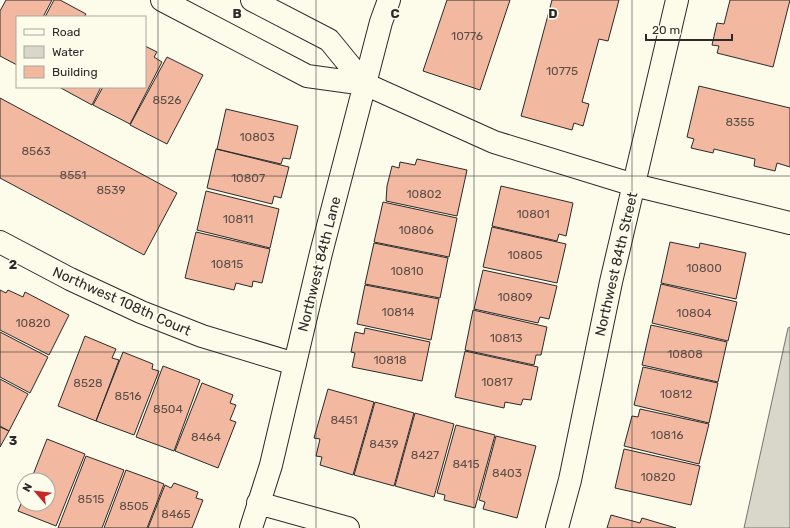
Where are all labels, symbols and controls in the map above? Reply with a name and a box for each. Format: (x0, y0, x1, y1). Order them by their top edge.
text: B (232, 6, 242, 21)
text: C (390, 6, 400, 21)
text: D (548, 6, 558, 21)
legend (16, 16, 146, 88)
scale bar (646, 16, 732, 42)
text: 20 m (652, 23, 680, 37)
text: Road (52, 25, 80, 39)
house number: 10776 (451, 29, 483, 43)
text: Water (52, 45, 84, 59)
house number: 10775 (546, 64, 578, 78)
text: Building (52, 65, 98, 79)
house number: 8526 (152, 93, 182, 107)
house number: 8355 (725, 115, 755, 129)
house number: 10803 (239, 130, 275, 144)
house number: 8563 (21, 144, 51, 158)
house number: 8551 (60, 168, 86, 182)
house number: 10807 (231, 171, 265, 185)
house number: 8539 (96, 183, 126, 197)
house number: 10802 (406, 187, 442, 201)
street label: Northwest 84th Street (592, 190, 641, 338)
street label: Northwest 84th Lane (294, 195, 345, 334)
house number: 10801 (516, 207, 550, 221)
house number: 10811 (223, 212, 253, 226)
house number: 10806 (398, 223, 434, 237)
house number: 10805 (507, 248, 543, 262)
text: 2 (9, 257, 17, 272)
house number: 10815 (211, 257, 243, 271)
house number: 10800 (686, 261, 722, 275)
street label: Northwest 108th Court (50, 263, 194, 340)
house number: 10810 (390, 264, 424, 278)
house number: 10809 (497, 290, 533, 304)
house number: 10814 (382, 305, 415, 319)
house number: 10804 (676, 306, 712, 320)
house number: 10820 (15, 316, 51, 330)
house number: 10813 (490, 331, 522, 345)
house number: 10808 (667, 347, 703, 361)
house number: 10818 (373, 353, 407, 367)
house number: 10817 (481, 375, 513, 389)
house number: 8528 (73, 376, 103, 390)
house number: 10812 (660, 387, 692, 401)
house number: 8516 (115, 389, 141, 403)
house number: 8504 (153, 402, 183, 416)
house number: 8451 (330, 413, 358, 427)
house number: 10816 (651, 428, 683, 442)
house number: 8464 (191, 430, 221, 444)
text: 3 (9, 433, 18, 448)
house number: 8439 (369, 437, 399, 451)
house number: 8427 (411, 448, 439, 462)
house number: 8415 (452, 457, 480, 471)
house number: 8403 (492, 466, 522, 480)
house number: 10820 (640, 470, 676, 484)
north arrow (16, 472, 56, 512)
text: N (20, 481, 35, 494)
house number: 8515 (78, 492, 104, 506)
house number: 8505 (119, 499, 149, 513)
house number: 8465 (161, 507, 191, 521)

